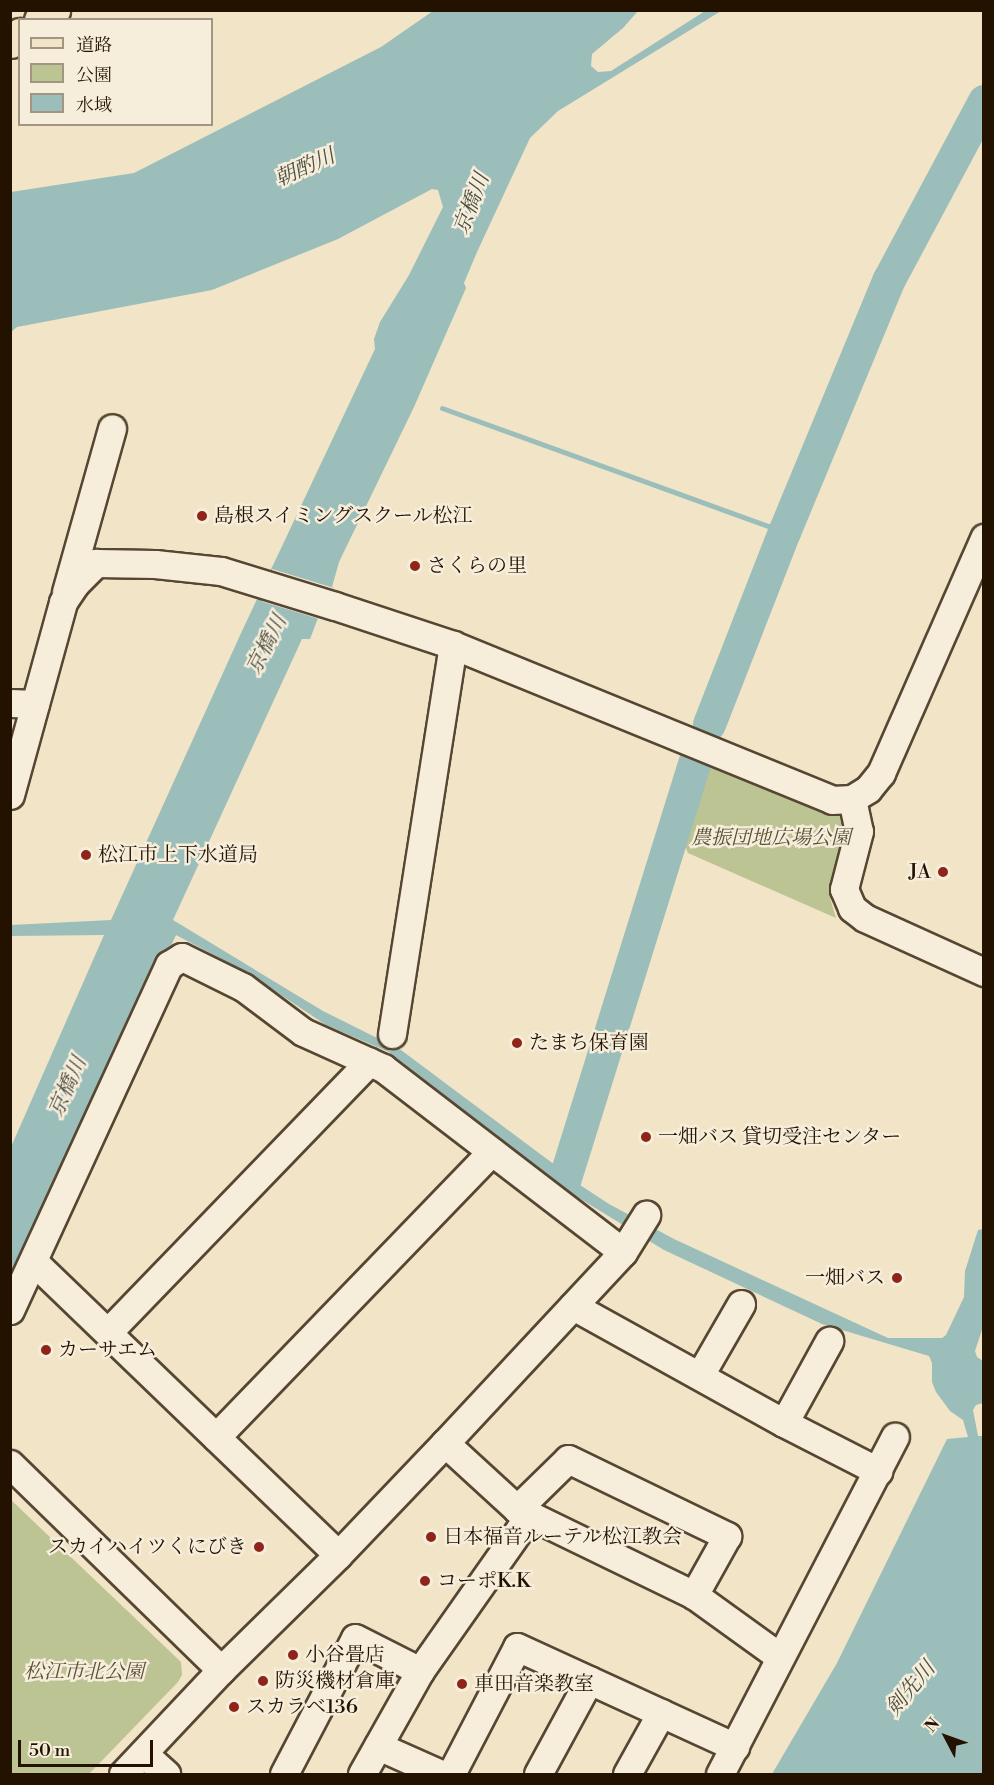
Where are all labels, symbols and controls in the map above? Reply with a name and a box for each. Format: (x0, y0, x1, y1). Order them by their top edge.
legend (18, 18, 213, 126)
text: 道路 (76, 34, 112, 57)
text: 公園 (76, 64, 112, 87)
text: 水域 (76, 94, 112, 117)
water label: 朝酌川 (271, 144, 339, 192)
water label: 京橋川 (449, 170, 495, 238)
place label: 島根スイミングスクール松江 (214, 504, 474, 528)
marker: 島根スイミングスクール松江 (195, 509, 209, 523)
place label: さくらの里 (427, 554, 527, 578)
marker: さくらの里 (408, 559, 422, 573)
water label: 京橋川 (241, 611, 293, 679)
park label: 農振団地広場公園 (691, 826, 851, 850)
place label: 松江市上下水道局 (98, 843, 258, 867)
marker: 松江市上下水道局 (79, 848, 93, 862)
place label: JA (909, 860, 931, 884)
marker: JA (936, 865, 950, 879)
place label: たまち保育園 (529, 1031, 649, 1055)
marker: たまち保育園 (510, 1036, 524, 1050)
water label: 京橋川 (44, 1053, 92, 1121)
place label: 一畑バス 貸切受注センター (658, 1125, 902, 1149)
marker: 一畑バス 貸切受注センター (639, 1130, 653, 1144)
place label: 一畑バス (805, 1266, 885, 1290)
marker: 一畑バス (890, 1271, 904, 1285)
place label: カーサエム (58, 1338, 158, 1362)
marker: カーサエム (39, 1343, 53, 1357)
place label: 日本福音ルーテル松江教会 (443, 1525, 683, 1549)
marker: 日本福音ルーテル松江教会 (424, 1530, 438, 1544)
place label: スカイハイツくにびき (47, 1535, 247, 1559)
marker: スカイハイツくにびき (252, 1540, 266, 1554)
place label: コーポK.K (437, 1569, 531, 1593)
marker: コーポK.K (418, 1574, 432, 1588)
place label: 小谷畳店 (305, 1643, 385, 1667)
marker: 小谷畳店 (286, 1648, 300, 1662)
water label: 剣先川 (881, 1657, 941, 1721)
park label: 松江市北公園 (24, 1660, 144, 1684)
place label: 防災機材倉庫 (275, 1669, 395, 1693)
place label: 車田音楽教室 (474, 1672, 594, 1696)
marker: 防災機材倉庫 (256, 1674, 270, 1688)
marker: 車田音楽教室 (455, 1677, 469, 1691)
place label: スカラベ136 (246, 1695, 358, 1719)
marker: スカラベ136 (227, 1700, 241, 1714)
north arrow (916, 1707, 976, 1767)
text: N (921, 1714, 944, 1737)
scale bar (21, 1728, 156, 1766)
text: 50 m (29, 1739, 70, 1762)

